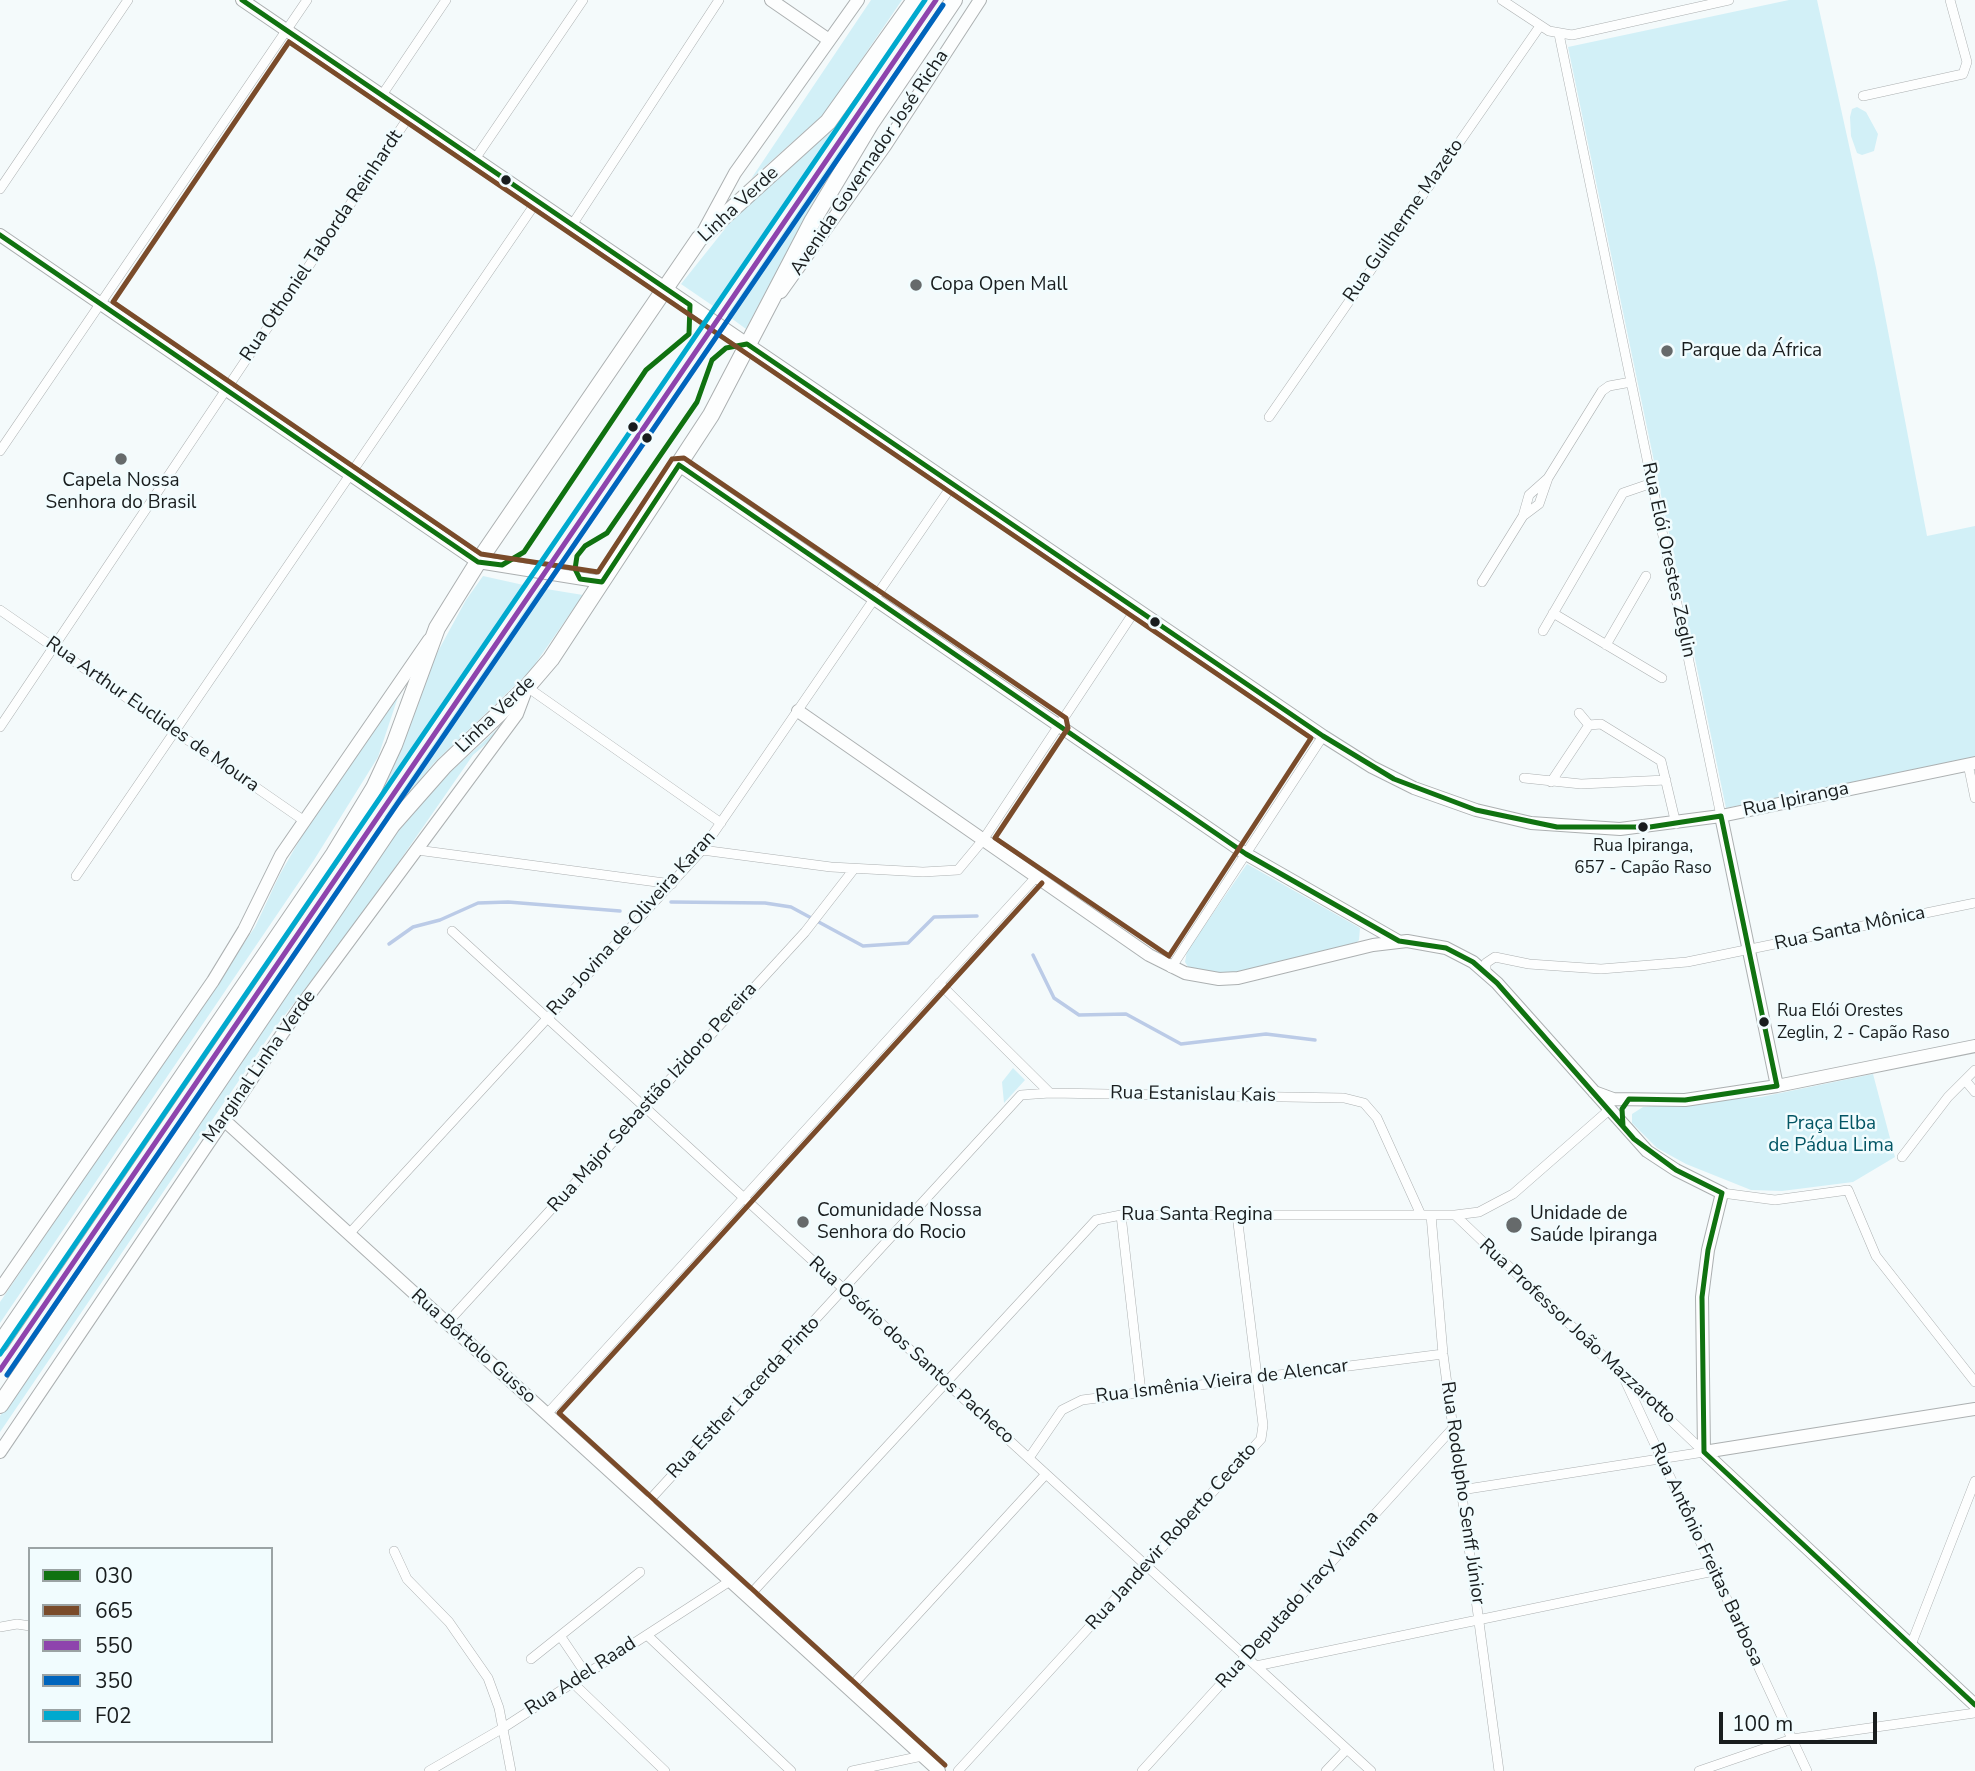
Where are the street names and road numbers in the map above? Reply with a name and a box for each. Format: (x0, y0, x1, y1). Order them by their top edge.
street label: Avenida Governador José Richa (786, 46, 954, 280)
street label: Rua Othoniel Taborda Reinhardt (236, 126, 408, 366)
street label: Rua Guilherme Mazeto (1339, 135, 1469, 307)
street label: Linha Verde (694, 162, 784, 248)
street label: Rua Elói Orestes Zeglin (1636, 460, 1700, 660)
street label: Rua Arthur Euclides de Moura (41, 632, 263, 798)
street label: Linha Verde (452, 672, 540, 758)
street label: Rua Ipiranga (1741, 778, 1851, 822)
street label: Rua Jovina de Oliveira Karan (543, 827, 721, 1021)
street label: Rua Santa Mônica (1773, 902, 1927, 956)
street label: Rua Major Sebastião Izidoro Pereira (544, 978, 762, 1218)
street label: Marginal Linha Verde (199, 986, 321, 1148)
street label: Rua Estanislau Kais (1110, 1082, 1276, 1108)
street label: Rua Santa Regina (1121, 1204, 1273, 1226)
street label: Rua Professor João Mazzarotto (1474, 1235, 1680, 1429)
street label: Rua Osório dos Santos Pacheco (803, 1252, 1019, 1450)
street label: Rua Bôrtolo Gusso (406, 1285, 540, 1409)
street label: Rua Esther Lacerda Pinto (663, 1312, 825, 1484)
street label: Rua Ismênia Vieira de Alencar (1094, 1355, 1350, 1409)
street label: Rua Rodolpho Senff Júnior (1435, 1380, 1489, 1606)
street label: Rua Jandevir Roberto Cecato (1082, 1439, 1262, 1635)
street label: Rua Antônio Freitas Barbosa (1644, 1440, 1768, 1670)
street label: Rua Deputado Iracy Vianna (1212, 1506, 1384, 1694)
street label: Rua Adel Raad (521, 1633, 641, 1721)

